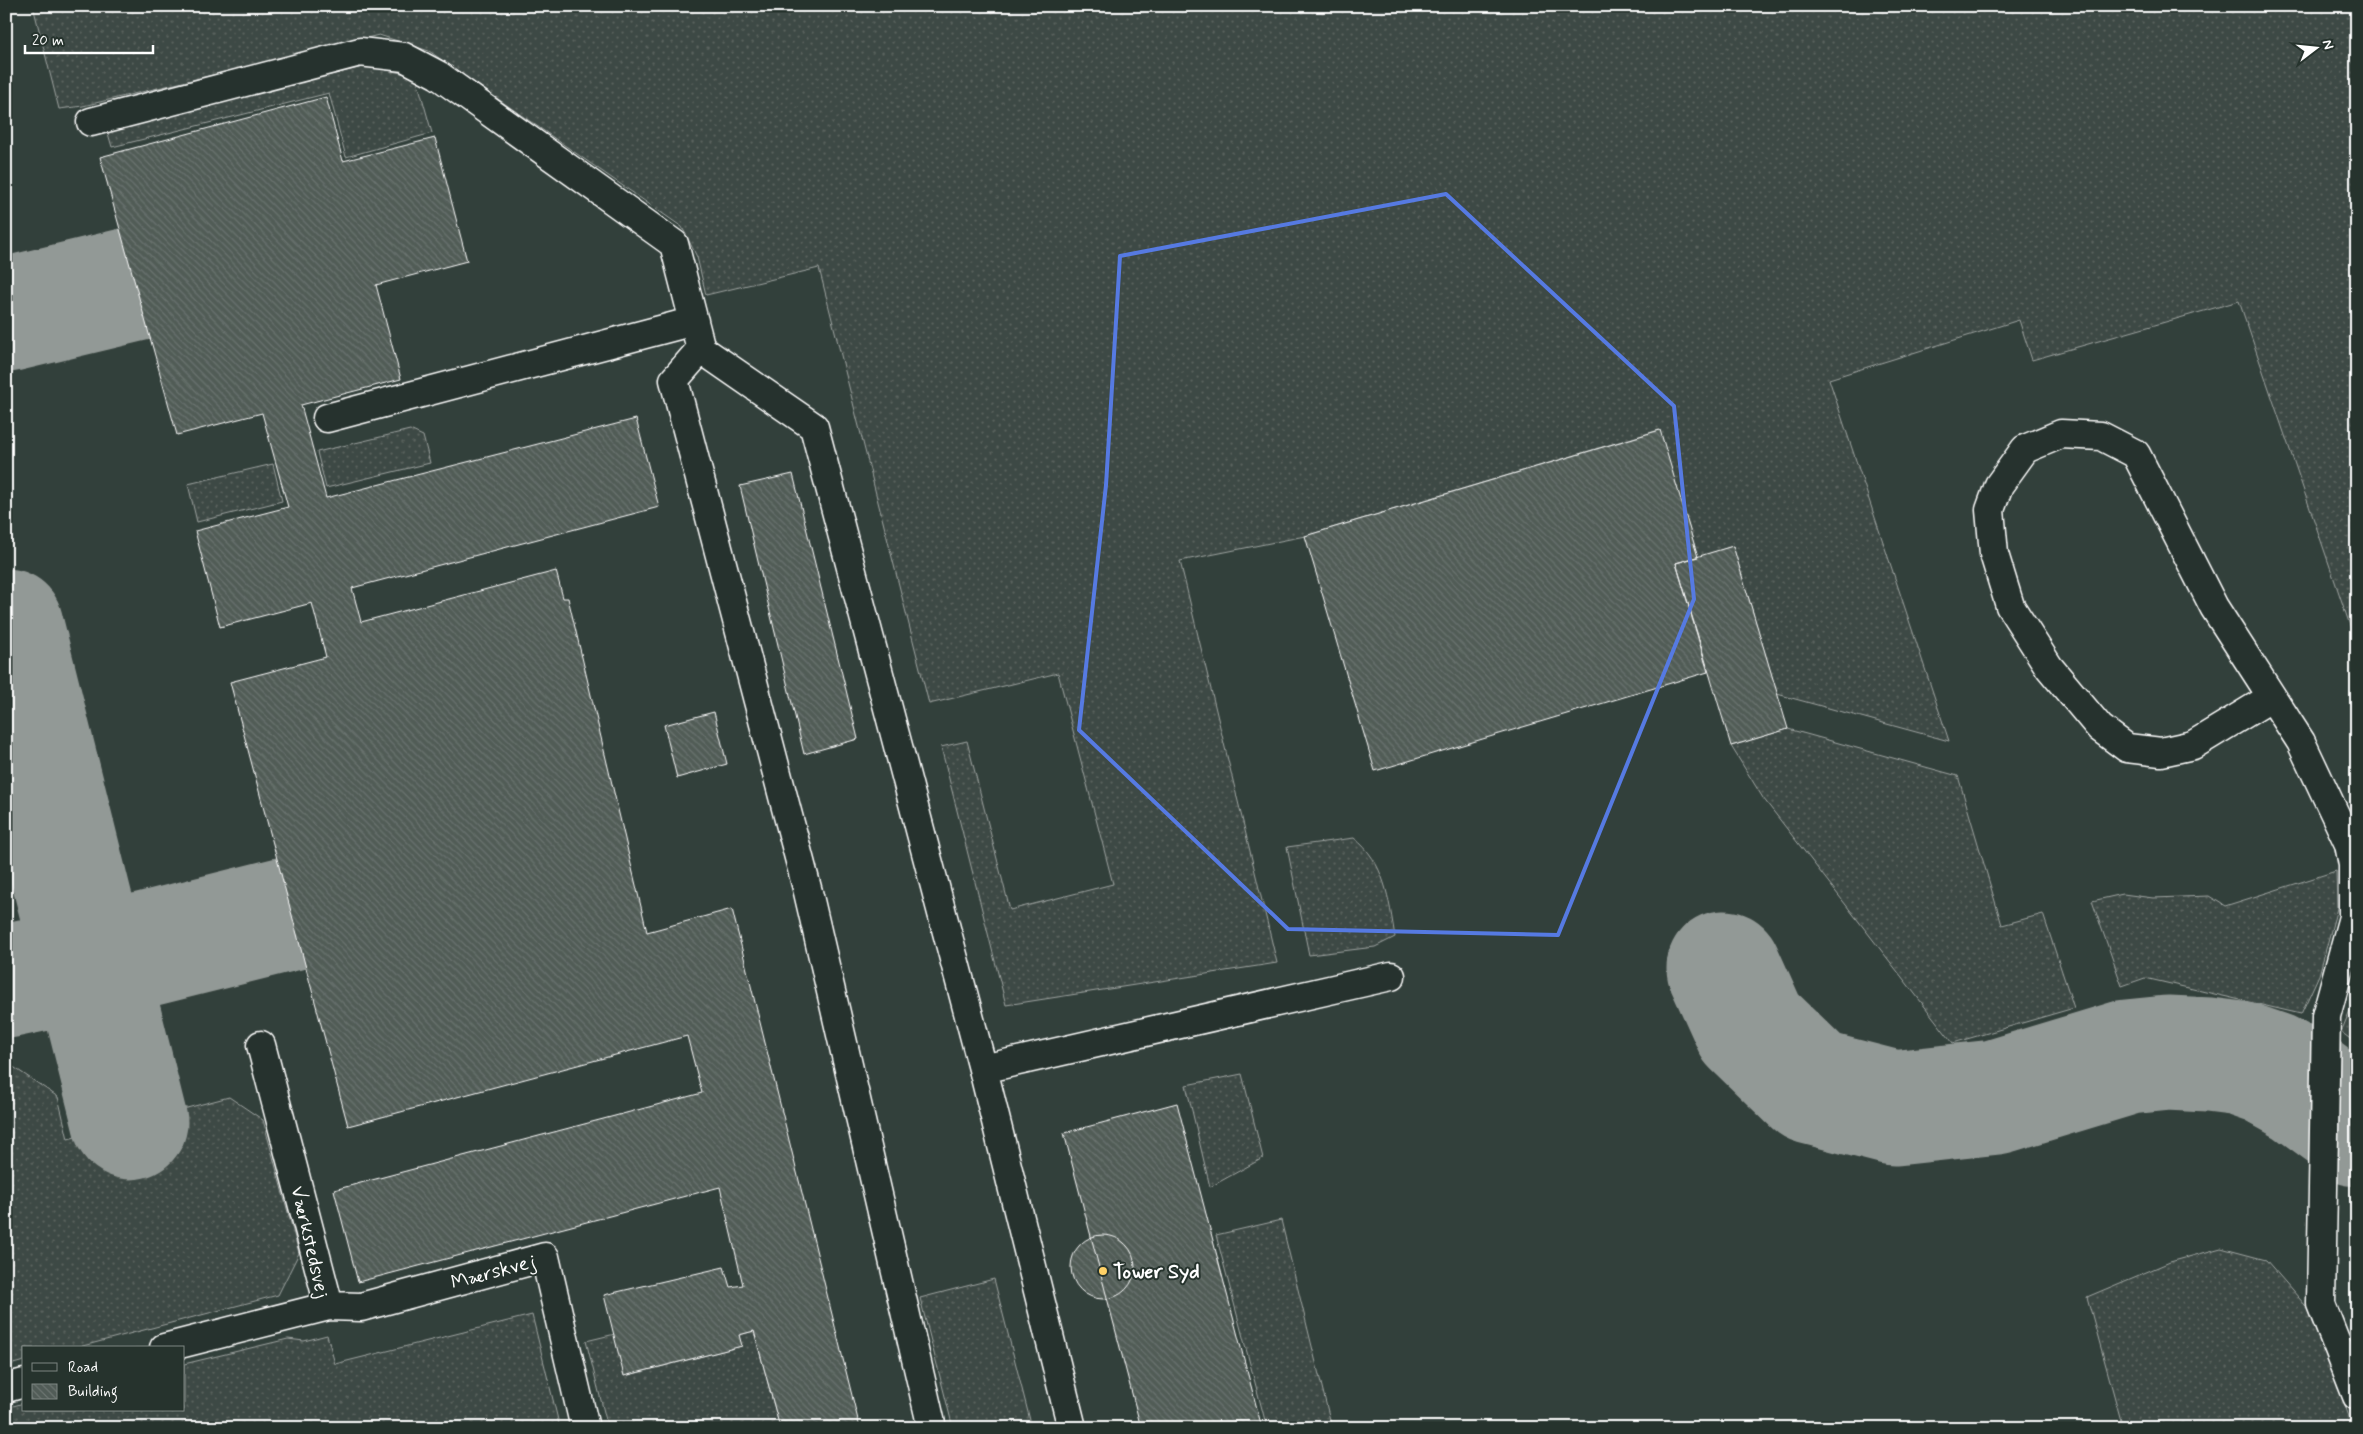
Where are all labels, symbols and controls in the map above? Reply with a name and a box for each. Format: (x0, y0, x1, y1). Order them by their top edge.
scale bar (25, 22, 152, 54)
north arrow (2290, 22, 2340, 72)
text: 20 m (32, 31, 64, 51)
text: N (2318, 38, 2337, 52)
street label: Værkstedsvej (283, 1183, 336, 1301)
street label: Mærskvej (448, 1248, 539, 1297)
place label: Tower Syd (1113, 1259, 1200, 1286)
marker: Tower Syd (1097, 1265, 1109, 1277)
legend (22, 1346, 185, 1412)
text: Road (68, 1358, 98, 1378)
text: Building (68, 1382, 118, 1403)

